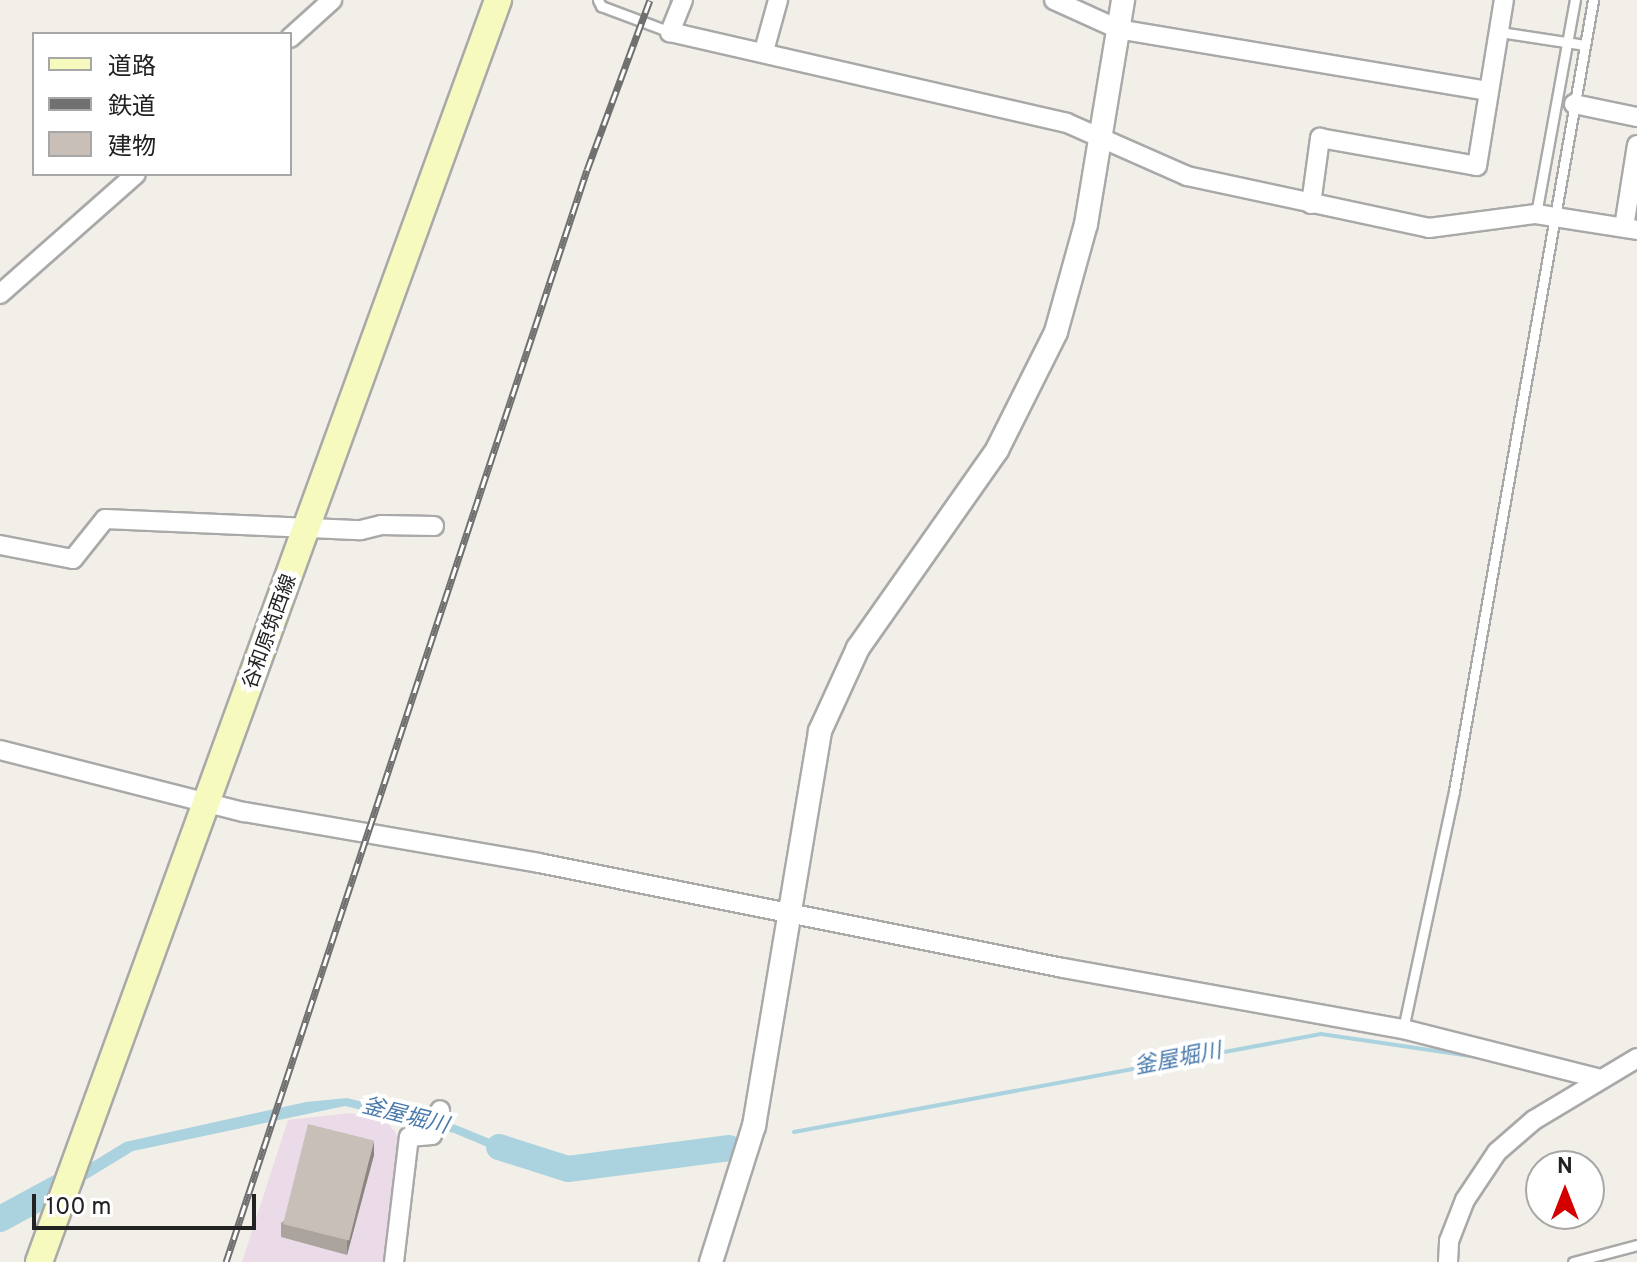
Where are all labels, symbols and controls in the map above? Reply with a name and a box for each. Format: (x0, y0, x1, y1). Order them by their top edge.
legend (32, 32, 292, 176)
text: 道路 (108, 53, 156, 83)
text: 鉄道 (108, 93, 156, 123)
text: 建物 (108, 133, 156, 163)
street label: 谷和原筑西線 (239, 572, 303, 692)
water label: 釜屋堀川 (1132, 1039, 1224, 1081)
water label: 釜屋堀川 (359, 1094, 451, 1140)
north arrow (1525, 1150, 1605, 1230)
text: N (1557, 1154, 1573, 1181)
scale bar (36, 1178, 260, 1228)
text: 100 m (46, 1193, 112, 1223)

